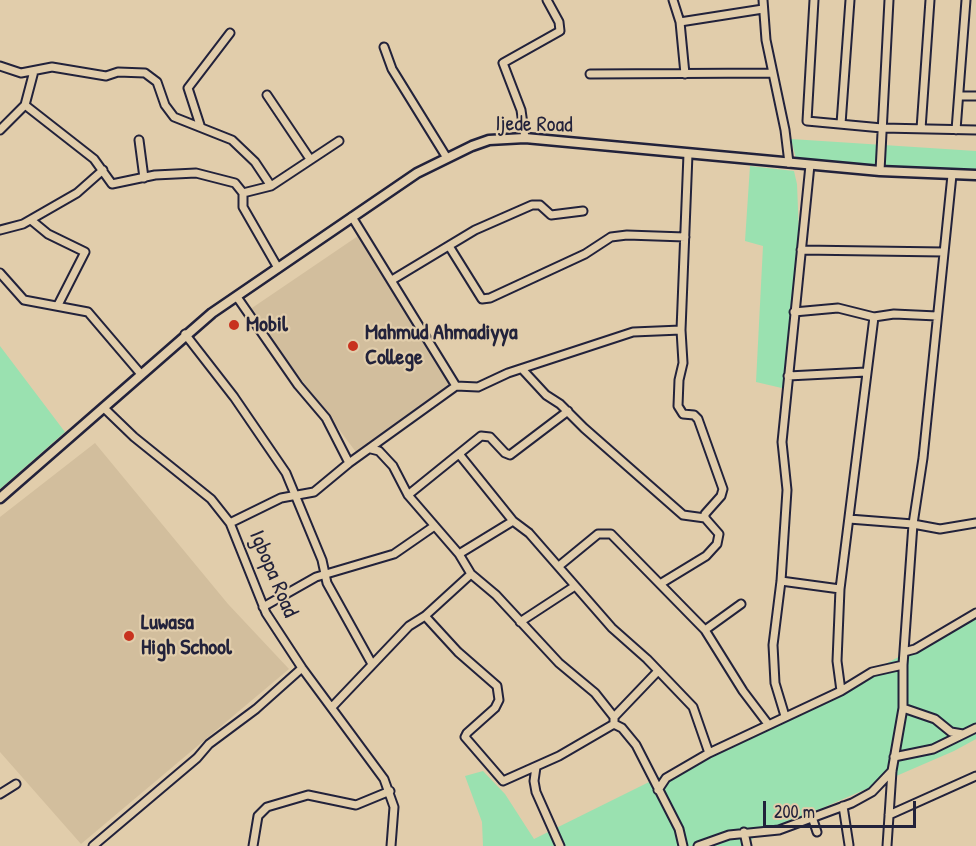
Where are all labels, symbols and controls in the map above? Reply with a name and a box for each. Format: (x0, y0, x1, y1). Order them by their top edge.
street label: Ijede Road (495, 111, 573, 139)
place label: Mobil (246, 312, 288, 338)
marker: Mobil (227, 318, 241, 332)
place label: Mahmud Ahmadiyya College (365, 320, 518, 372)
marker: Mahmud Ahmadiyya College (346, 339, 360, 353)
street label: Igbopa Road (243, 526, 303, 622)
place label: Luwasa High School (141, 610, 232, 662)
marker: Luwasa High School (122, 629, 136, 643)
scale bar (766, 789, 919, 827)
text: 200 m (774, 799, 815, 824)

